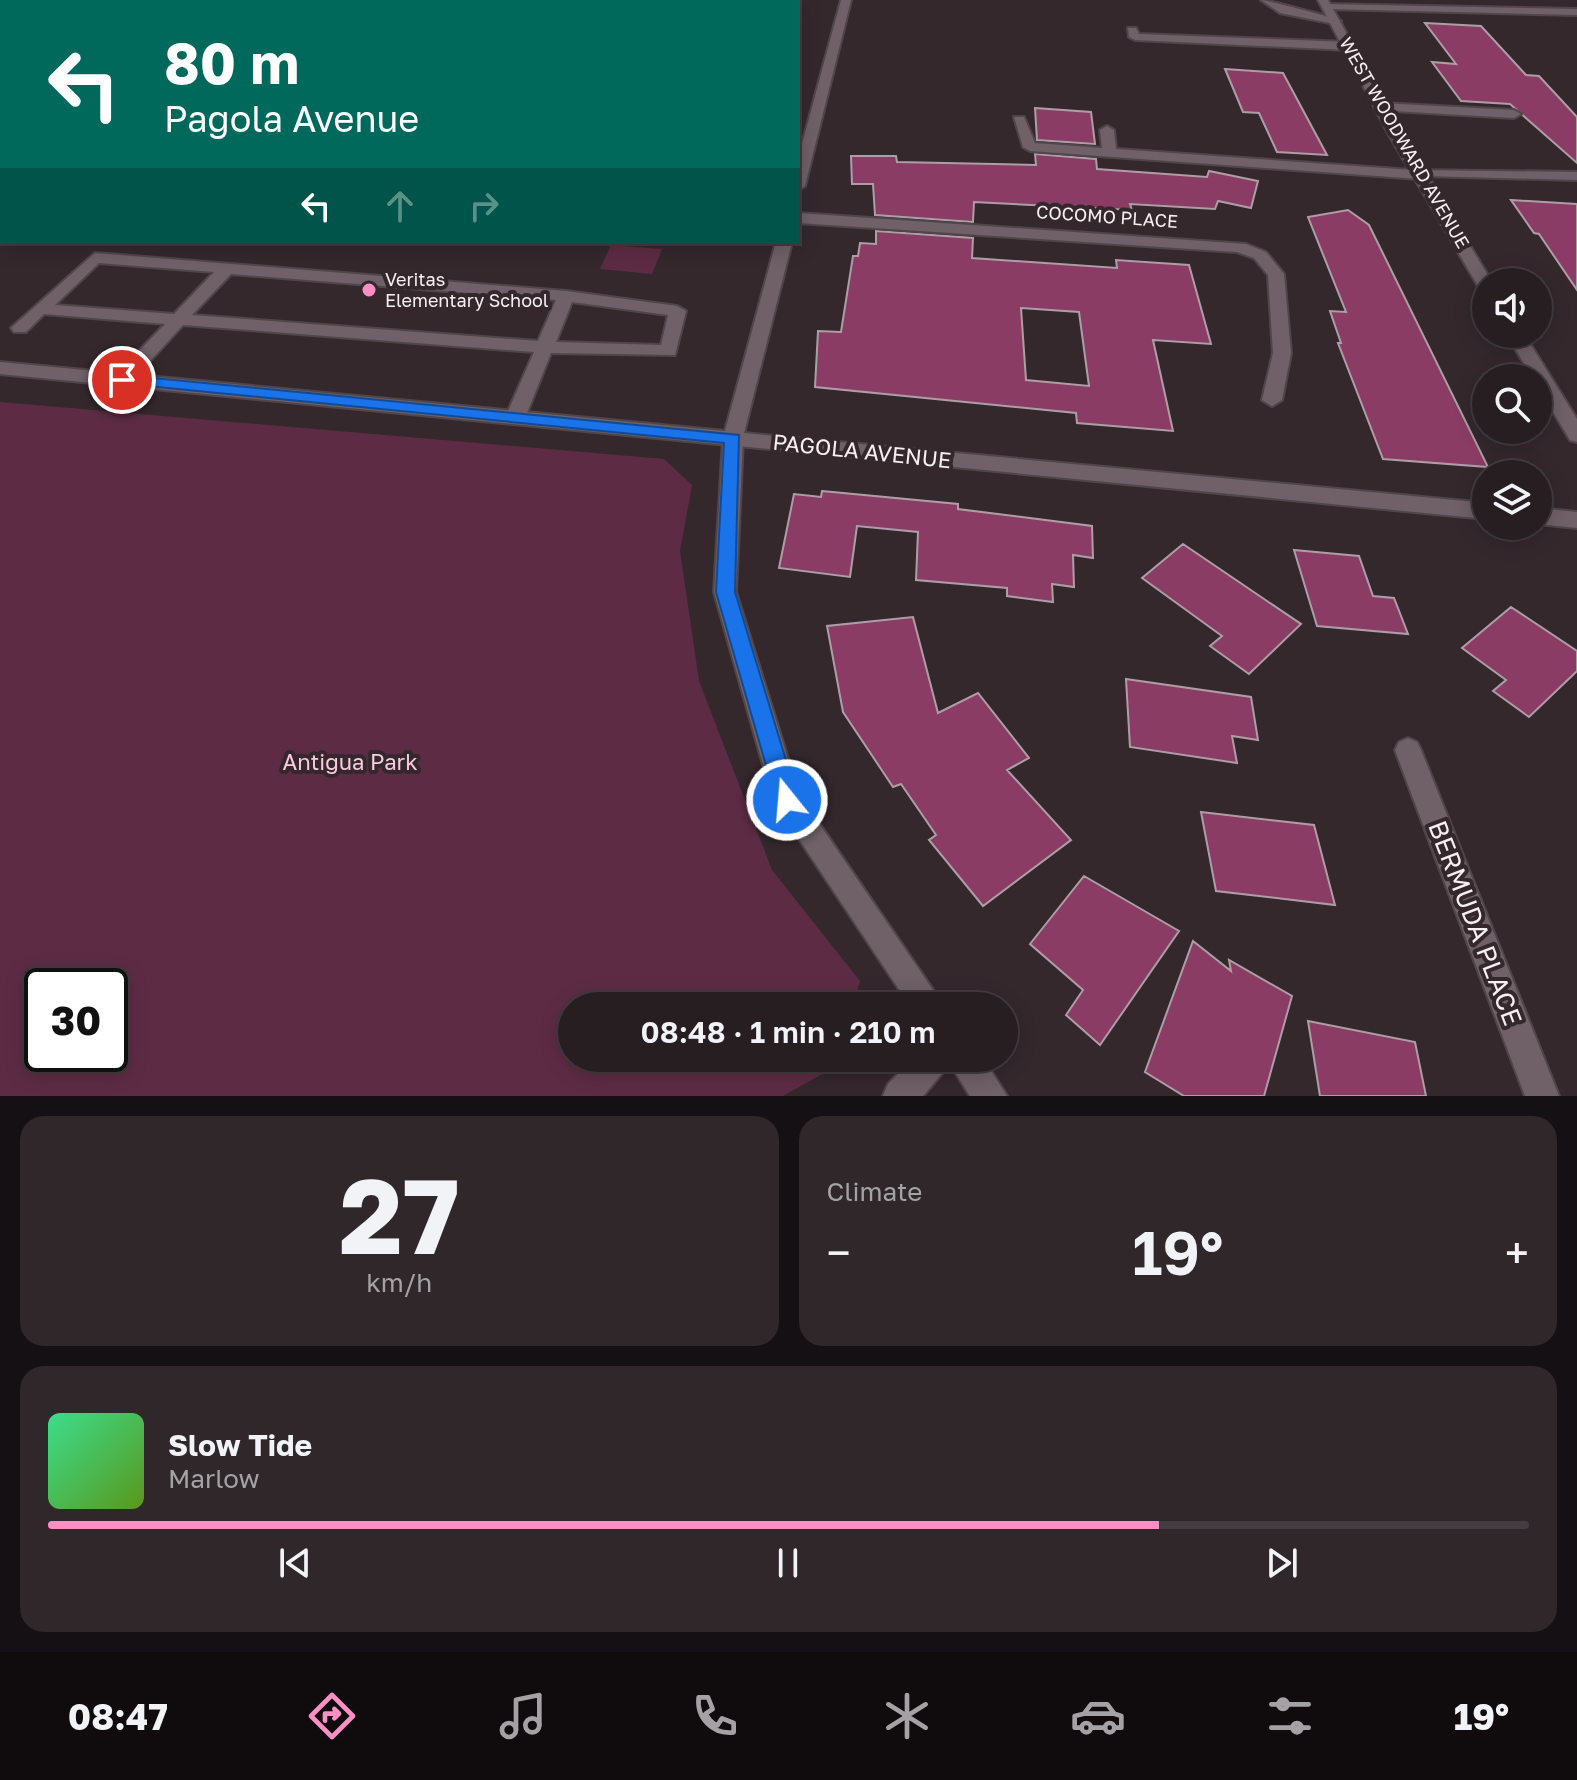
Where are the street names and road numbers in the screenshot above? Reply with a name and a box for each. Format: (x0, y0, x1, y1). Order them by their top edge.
street label: WEST WOODWARD AVENUE (1335, 33, 1474, 252)
street label: COCOMO PLACE (1036, 200, 1179, 232)
street label: PAGOLA AVENUE (771, 428, 953, 473)
street label: BERMUDA PLACE (1422, 816, 1529, 1030)

